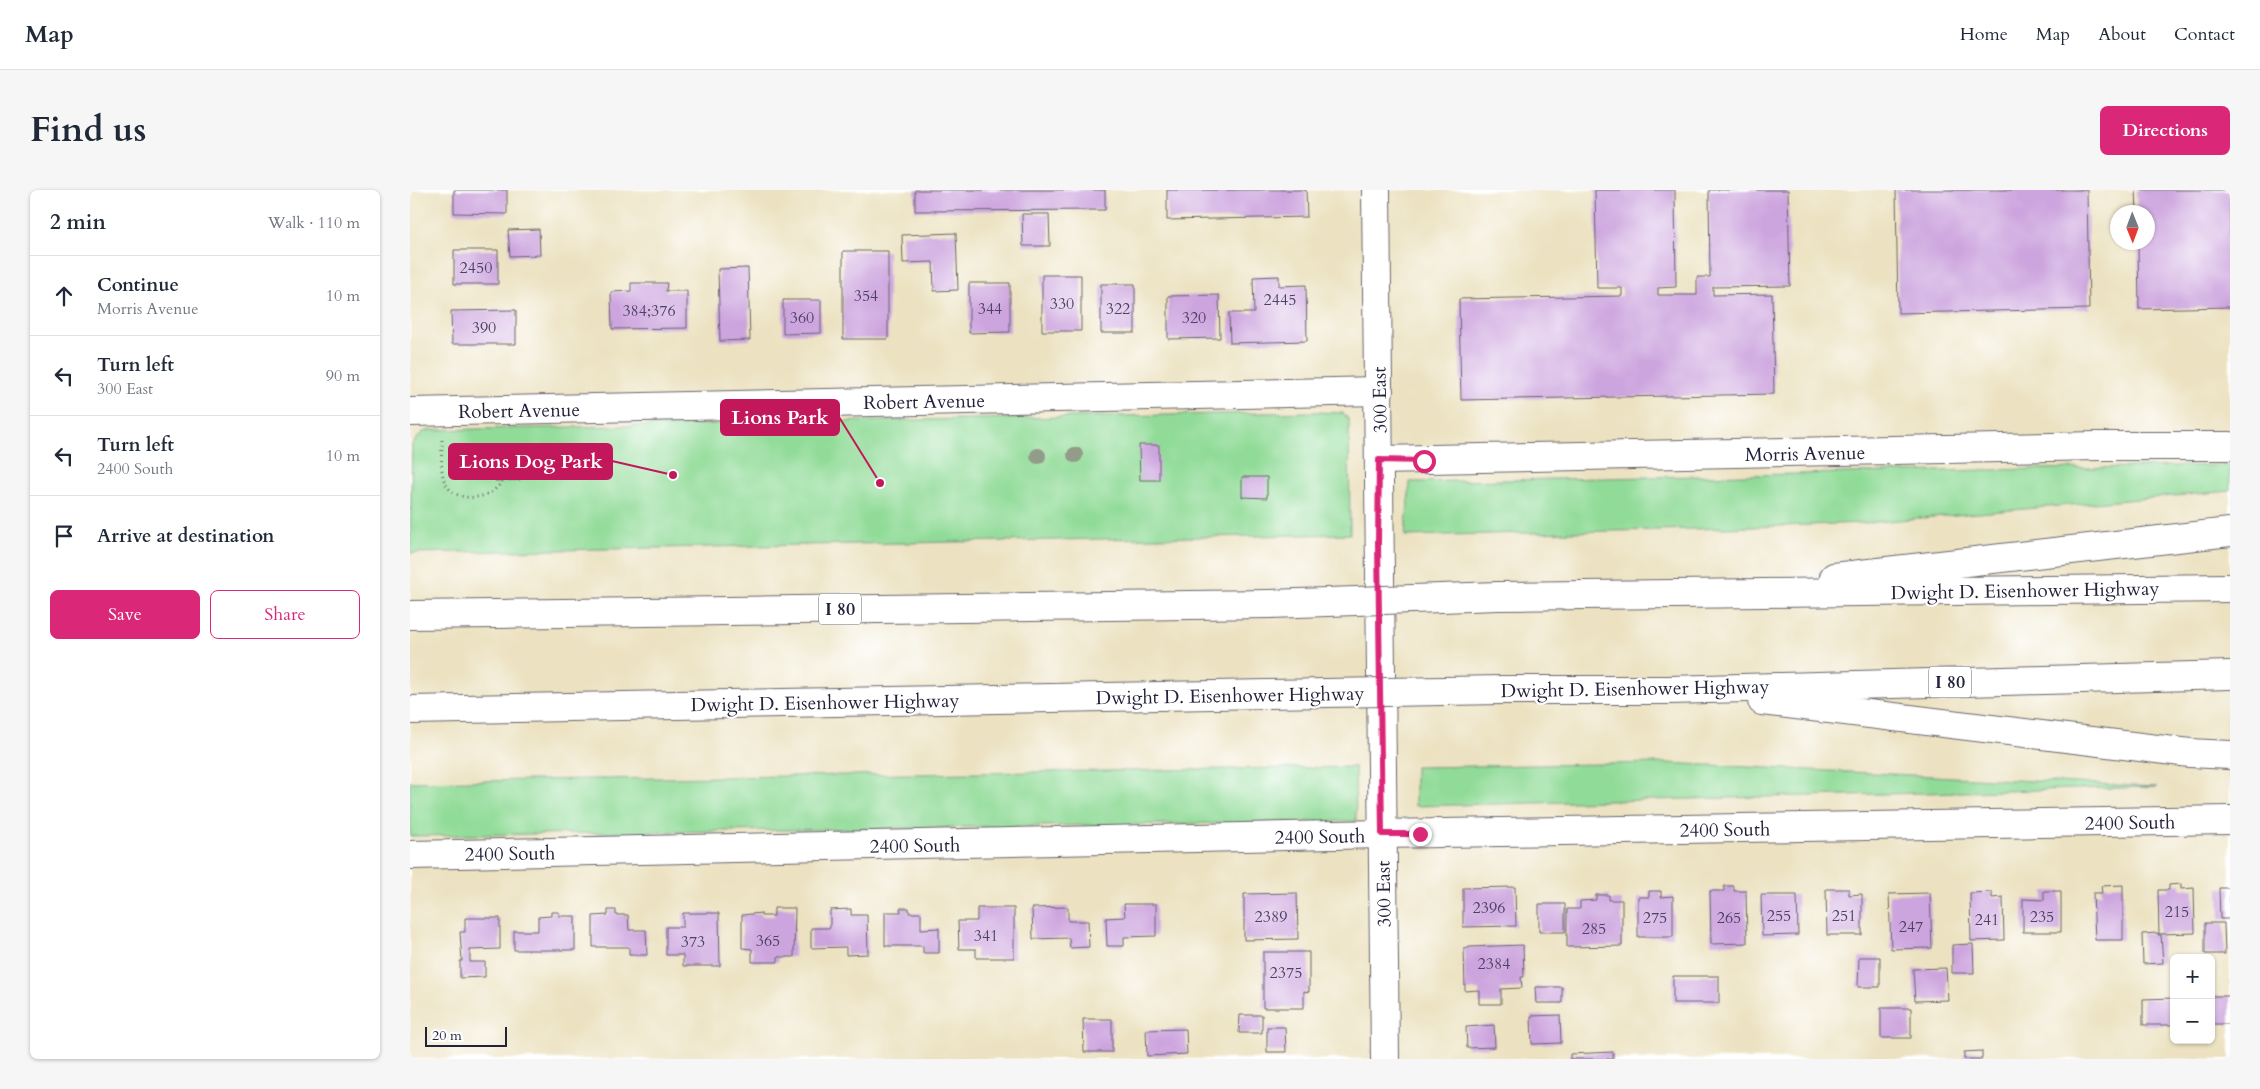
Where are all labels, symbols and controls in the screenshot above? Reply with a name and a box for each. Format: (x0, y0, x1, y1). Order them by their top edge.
text: Map (25, 18, 74, 51)
text: Home (1960, 22, 2008, 47)
text: Map (2036, 22, 2070, 47)
text: About (2098, 22, 2146, 47)
text: Contact (2174, 22, 2235, 47)
text: Find us (30, 106, 146, 154)
button: Directions (2100, 106, 2230, 155)
north arrow (2110, 205, 2155, 250)
text: 2 min (50, 208, 106, 237)
text: Walk · 110 m (268, 212, 360, 234)
house number: 2450 (460, 257, 492, 279)
text: Continue (97, 272, 179, 298)
icon: ahead (50, 282, 78, 310)
text: 10 m (326, 285, 360, 307)
house number: 354 (854, 285, 878, 307)
house number: 2445 (1264, 289, 1296, 311)
house number: 330 (1050, 293, 1074, 315)
text: Morris Avenue (97, 298, 198, 320)
house number: 344 (978, 298, 1002, 320)
house number: 322 (1106, 298, 1130, 320)
house number: 384;376 (622, 300, 676, 322)
house number: 360 (790, 307, 814, 329)
house number: 320 (1182, 307, 1206, 329)
house number: 390 (472, 317, 496, 339)
text: Turn left (97, 352, 174, 378)
icon: left (50, 362, 78, 390)
text: 90 m (326, 365, 360, 387)
street label: 300 East (1366, 366, 1394, 434)
text: 300 East (97, 378, 153, 400)
street label: Robert Avenue (863, 388, 985, 416)
street label: Robert Avenue (458, 397, 580, 425)
callout: Lions Park (721, 400, 839, 435)
text: Lions Park (731, 404, 829, 431)
text: Turn left (97, 432, 174, 458)
street label: Morris Avenue (1745, 440, 1865, 468)
icon: left (50, 442, 78, 470)
callout: Lions Dog Park (449, 444, 612, 479)
text: 10 m (326, 445, 360, 467)
text: Lions Dog Park (459, 448, 603, 475)
route start (1413, 450, 1436, 473)
text: 2400 South (97, 458, 173, 480)
icon: arrive (50, 522, 78, 550)
text: Arrive at destination (97, 523, 274, 549)
street label: Dwight D. Eisenhower Highway (1890, 576, 2160, 606)
button: Save (50, 590, 200, 639)
button: Share (210, 590, 360, 639)
road number: I 80 (819, 594, 861, 624)
road number: I 80 (1929, 667, 1971, 698)
street label: Dwight D. Eisenhower Highway (1500, 674, 1770, 704)
street label: Dwight D. Eisenhower Highway (1095, 681, 1365, 711)
street label: Dwight D. Eisenhower Highway (690, 688, 960, 718)
street label: 2400 South (2084, 809, 2176, 837)
street label: 2400 South (1679, 816, 1771, 844)
street label: 2400 South (1274, 823, 1366, 851)
route end (1409, 823, 1432, 846)
street label: 2400 South (869, 832, 961, 860)
street label: 2400 South (464, 840, 556, 868)
street label: 300 East (1370, 860, 1398, 928)
house number: 2396 (1473, 897, 1505, 919)
house number: 215 (2165, 901, 2189, 923)
house number: 255 (1767, 905, 1791, 927)
house number: 251 (1832, 905, 1856, 927)
house number: 2389 (1255, 906, 1287, 928)
house number: 235 (2030, 906, 2054, 928)
house number: 275 (1643, 907, 1667, 929)
house number: 265 (1717, 907, 1741, 929)
house number: 241 (1975, 909, 1999, 931)
house number: 247 (1899, 916, 1923, 938)
house number: 285 (1582, 918, 1606, 940)
house number: 341 (974, 925, 998, 947)
house number: 365 (756, 930, 780, 952)
house number: 373 (681, 931, 705, 953)
house number: 2384 (1478, 953, 1510, 975)
map controls (2170, 954, 2215, 1044)
button: + (2170, 954, 2215, 999)
house number: 2375 (1270, 962, 1302, 984)
button: − (2170, 999, 2215, 1044)
scale bar (425, 1024, 508, 1047)
text: 20 m (432, 1026, 462, 1045)

